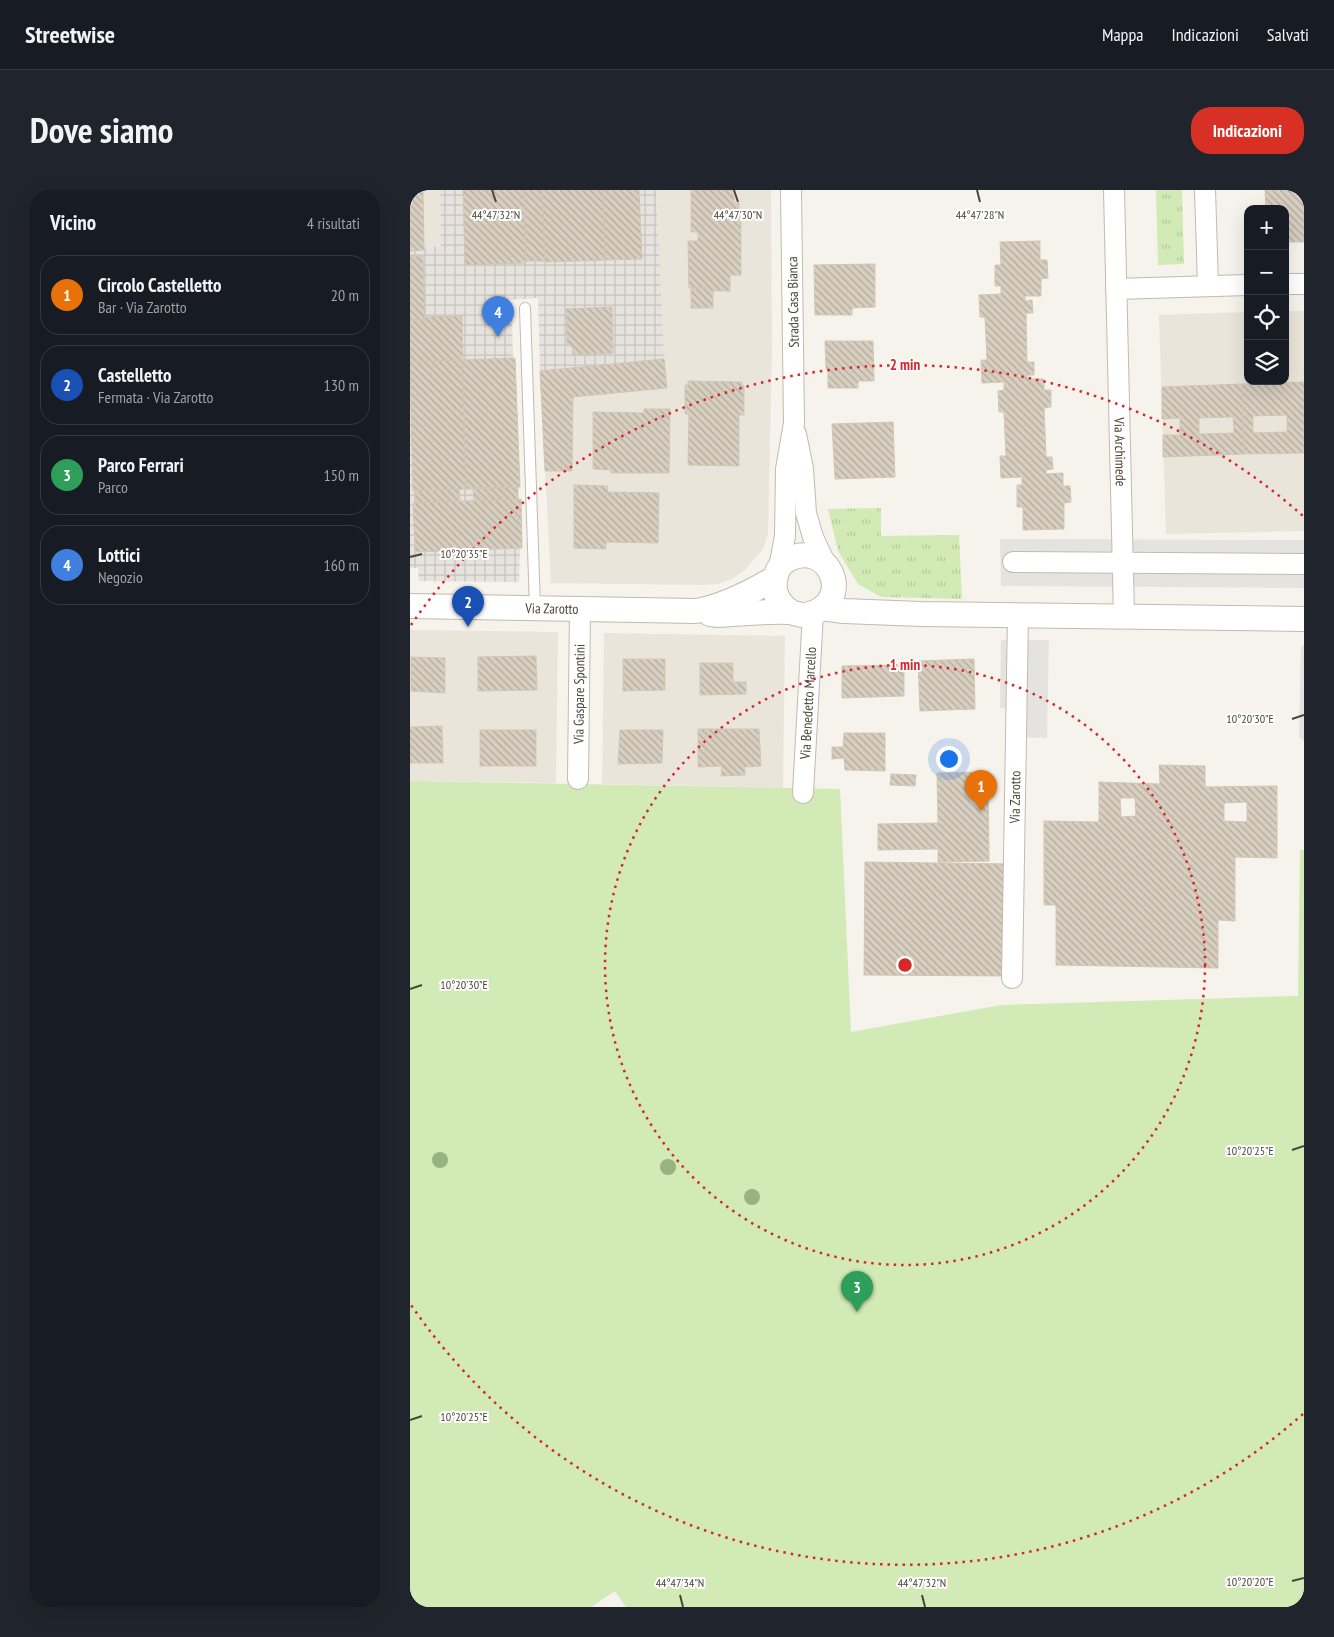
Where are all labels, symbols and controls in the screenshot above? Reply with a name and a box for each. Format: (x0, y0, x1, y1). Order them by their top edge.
text: Streetwise (25, 19, 115, 50)
text: Mappa (1102, 23, 1143, 46)
text: Indicazioni (1171, 23, 1239, 46)
text: Salvati (1267, 23, 1309, 46)
text: Dove siamo (30, 107, 173, 153)
button: Indicazioni (1191, 107, 1304, 154)
map controls (1244, 205, 1289, 385)
button: + (1244, 205, 1289, 250)
text: 44°47'32"N (472, 207, 520, 222)
text: 44°47'30"N (714, 207, 762, 222)
text: 44°47'28"N (956, 207, 1004, 222)
text: Vicino (50, 209, 96, 236)
text: 4 risultati (307, 213, 360, 233)
button: − (1244, 250, 1289, 295)
street label: Strada Casa Bianca (783, 256, 803, 348)
text: Circolo Castelletto (98, 273, 222, 297)
text: 1 (63, 285, 71, 305)
text: 20 m (331, 285, 359, 305)
button: locate (1244, 295, 1289, 340)
pin: 4 (482, 296, 514, 337)
text: Bar · Via Zarotto (98, 297, 187, 317)
button: layers (1244, 340, 1289, 385)
text: 2 min (890, 355, 920, 374)
text: Castelletto (98, 363, 171, 387)
text: 2 (63, 375, 71, 395)
text: 130 m (324, 375, 359, 395)
text: Fermata · Via Zarotto (98, 387, 214, 407)
street label: Via Archimede (1110, 416, 1130, 487)
text: Parco Ferrari (98, 453, 184, 477)
text: 3 (63, 465, 71, 485)
text: 150 m (324, 465, 359, 485)
text: Parco (98, 477, 128, 497)
text: Lottici (98, 543, 140, 567)
text: 10°20'35"E (440, 546, 488, 561)
text: 4 (63, 555, 71, 575)
text: 160 m (324, 555, 359, 575)
text: Negozio (98, 567, 143, 587)
pin: 2 (452, 586, 484, 627)
street label: Via Zarotto (524, 599, 579, 618)
street label: Via Gaspare Spontini (569, 644, 589, 745)
street label: Via Benedetto Marcello (796, 646, 820, 761)
text: 1 min (890, 655, 920, 674)
text: 10°20'30"E (1226, 711, 1274, 726)
your location (936, 746, 962, 772)
pin: 1 (965, 770, 997, 811)
street label: Via Zarotto (1006, 770, 1024, 825)
centre of rings (896, 956, 914, 974)
text: 10°20'30"E (440, 977, 488, 992)
text: 10°20'25"E (1226, 1143, 1274, 1158)
pin: 3 (841, 1271, 873, 1312)
text: 10°20'25"E (440, 1409, 488, 1424)
text: 10°20'20"E (1226, 1574, 1274, 1589)
text: 44°47'34"N (656, 1575, 704, 1590)
text: 44°47'32"N (898, 1575, 946, 1590)

